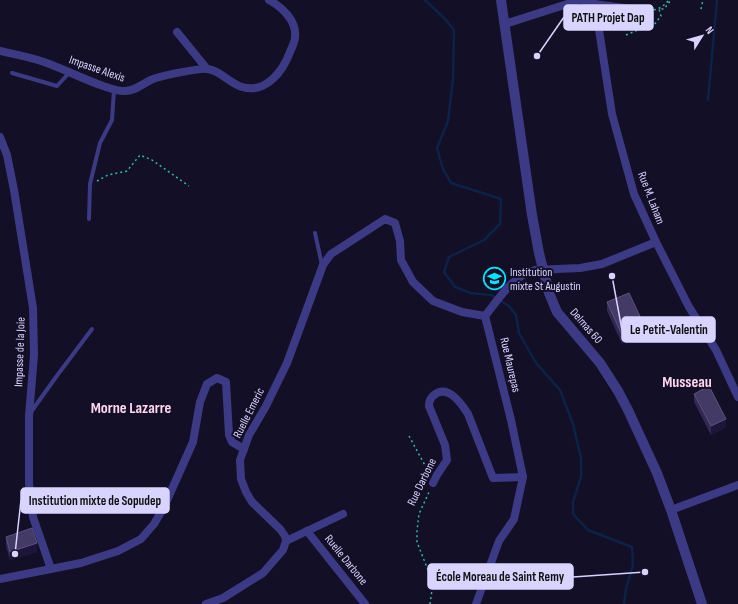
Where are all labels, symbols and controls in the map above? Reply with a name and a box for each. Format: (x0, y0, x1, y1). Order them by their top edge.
callout: PATH Projet Dap (564, 5, 653, 30)
text: PATH Projet Dap (571, 10, 645, 26)
north arrow (682, 16, 722, 56)
text: N (703, 24, 717, 37)
street label: Impasse Alexis (67, 52, 127, 86)
street label: Rue M. Laham (634, 170, 668, 227)
place label: Institution mixte St Augustin (510, 265, 581, 294)
school or university icon: Institution mixte St Augustin (481, 266, 507, 292)
street label: Delmas 60 (567, 305, 605, 347)
street label: Impasse de la Joie (11, 317, 29, 387)
callout: Le Petit-Valentin (622, 317, 715, 342)
text: Le Petit-Valentin (630, 322, 708, 338)
street label: Rue Maurepas (496, 336, 524, 394)
district label: Musseau (662, 373, 712, 392)
street label: Ruelle Emeric (230, 385, 268, 441)
district label: Morne Lazarre (91, 399, 171, 418)
street label: Rue Darbone (404, 456, 440, 508)
callout: Institution mixte de Sopudep (21, 488, 169, 513)
text: Institution mixte de Sopudep (29, 493, 162, 509)
street label: Ruelle Darbone (321, 532, 371, 588)
callout: École Moreau de Saint Remy (428, 564, 573, 589)
text: École Moreau de Saint Remy (436, 569, 565, 585)

